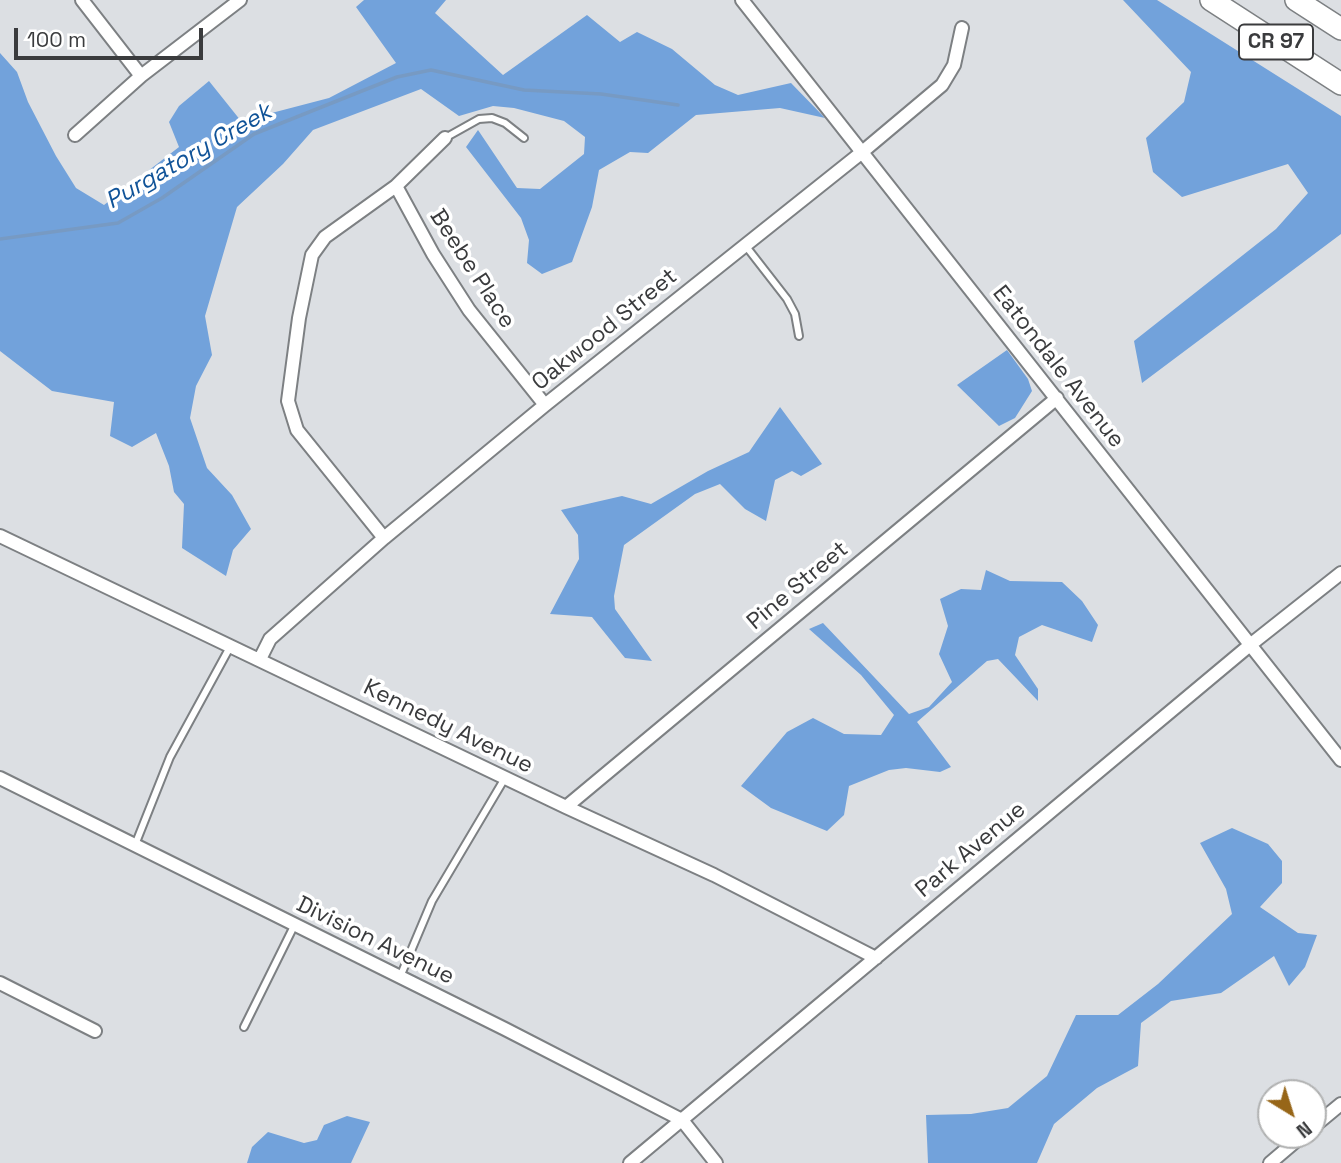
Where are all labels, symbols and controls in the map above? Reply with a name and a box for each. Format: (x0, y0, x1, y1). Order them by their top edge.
scale bar (18, 14, 206, 58)
road number: CR 97 (1239, 24, 1313, 60)
text: 100 m (27, 26, 86, 53)
water label: Purgatory Creek (101, 98, 277, 216)
street label: Beebe Place (423, 204, 521, 334)
street label: Oakwood Street (527, 263, 683, 397)
street label: Eatondale Avenue (986, 280, 1130, 454)
street label: Pine Street (742, 536, 854, 636)
street label: Kennedy Avenue (359, 674, 537, 780)
street label: Park Avenue (910, 796, 1032, 904)
street label: Division Avenue (292, 891, 458, 991)
north arrow (1257, 1079, 1327, 1149)
text: N (1291, 1116, 1317, 1143)

